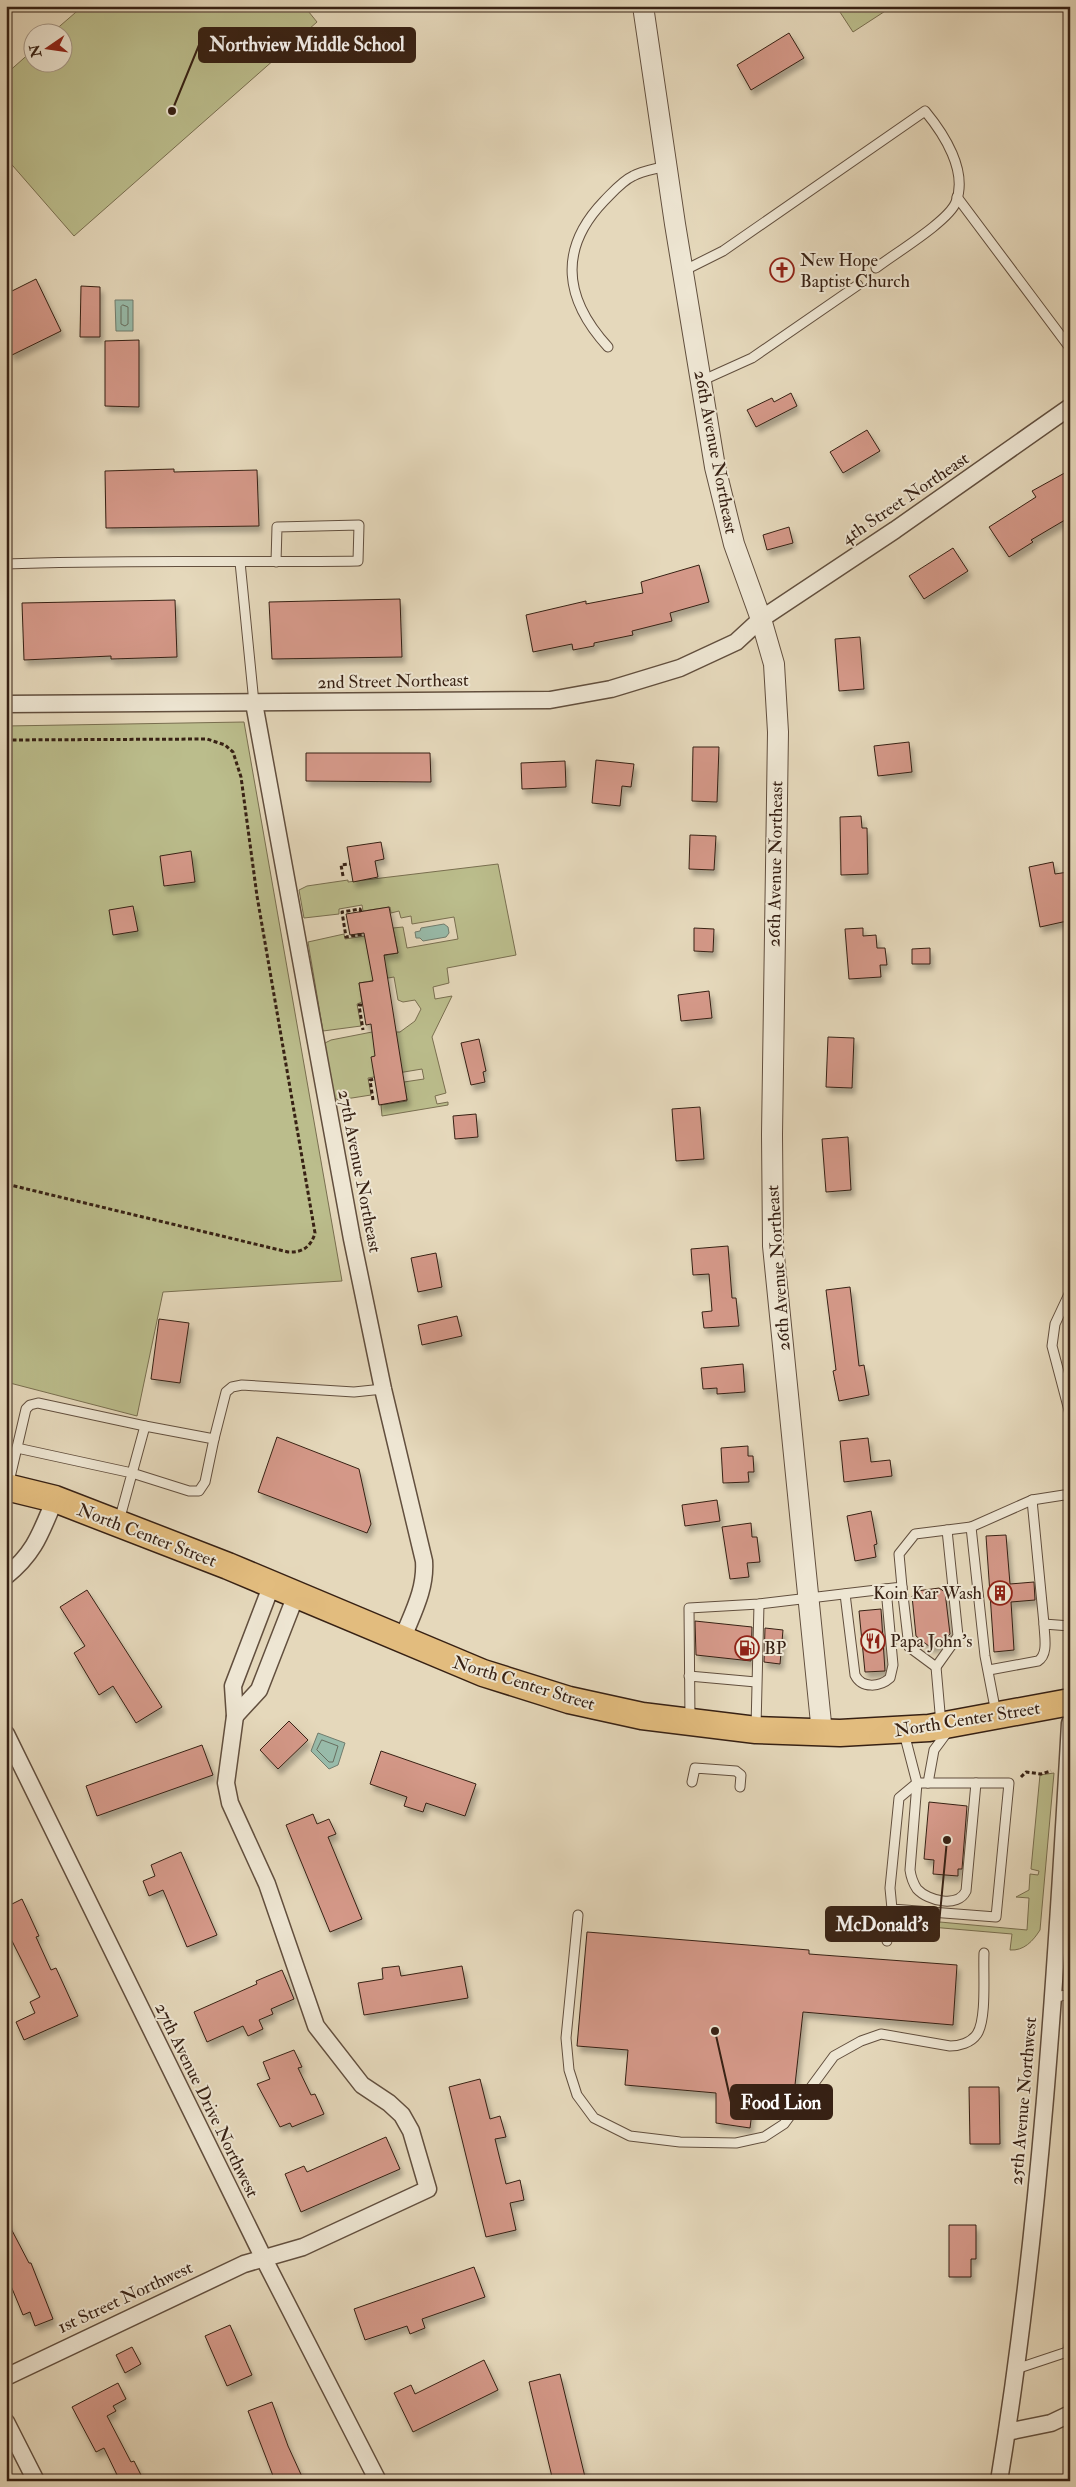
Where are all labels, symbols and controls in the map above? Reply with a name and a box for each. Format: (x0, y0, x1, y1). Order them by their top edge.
north arrow (22, 22, 72, 72)
callout: Northview Middle School (199, 28, 415, 62)
text: Northview Middle School (208, 33, 405, 57)
text: N (26, 42, 46, 60)
place label: New Hope Baptist Church (800, 249, 910, 293)
church icon: New Hope Baptist Church (769, 257, 795, 283)
street label: 26th Avenue Northeast (688, 368, 743, 536)
street label: 4th Street Northeast (837, 447, 974, 550)
street label: 2nd Street Northeast (317, 669, 469, 694)
street label: 26th Avenue Northeast (763, 780, 788, 947)
street label: 27th Avenue Northeast (332, 1088, 387, 1255)
street label: 26th Avenue Northeast (761, 1184, 796, 1352)
street label: North Center Street (74, 1498, 220, 1573)
building icon: Koin Kar Wash (987, 1580, 1013, 1606)
place label: Koin Kar Wash (873, 1582, 983, 1605)
restaurant icon: Papa John's (860, 1628, 886, 1654)
place label: Papa John's (890, 1630, 973, 1653)
fuel station icon: BP (734, 1635, 760, 1661)
place label: BP (764, 1637, 787, 1660)
street label: North Center Street (450, 1651, 598, 1716)
street label: North Center Street (893, 1697, 1042, 1742)
callout: McDonald's (826, 1907, 939, 1941)
text: McDonald's (834, 1913, 929, 1937)
street label: 27th Avenue Drive Northwest (149, 1999, 264, 2202)
street label: 25th Avenue Northwest (1005, 2016, 1042, 2186)
callout: Food Lion (731, 2085, 832, 2119)
text: Food Lion (741, 2091, 822, 2115)
street label: 1st Street Northwest (54, 2256, 196, 2339)

